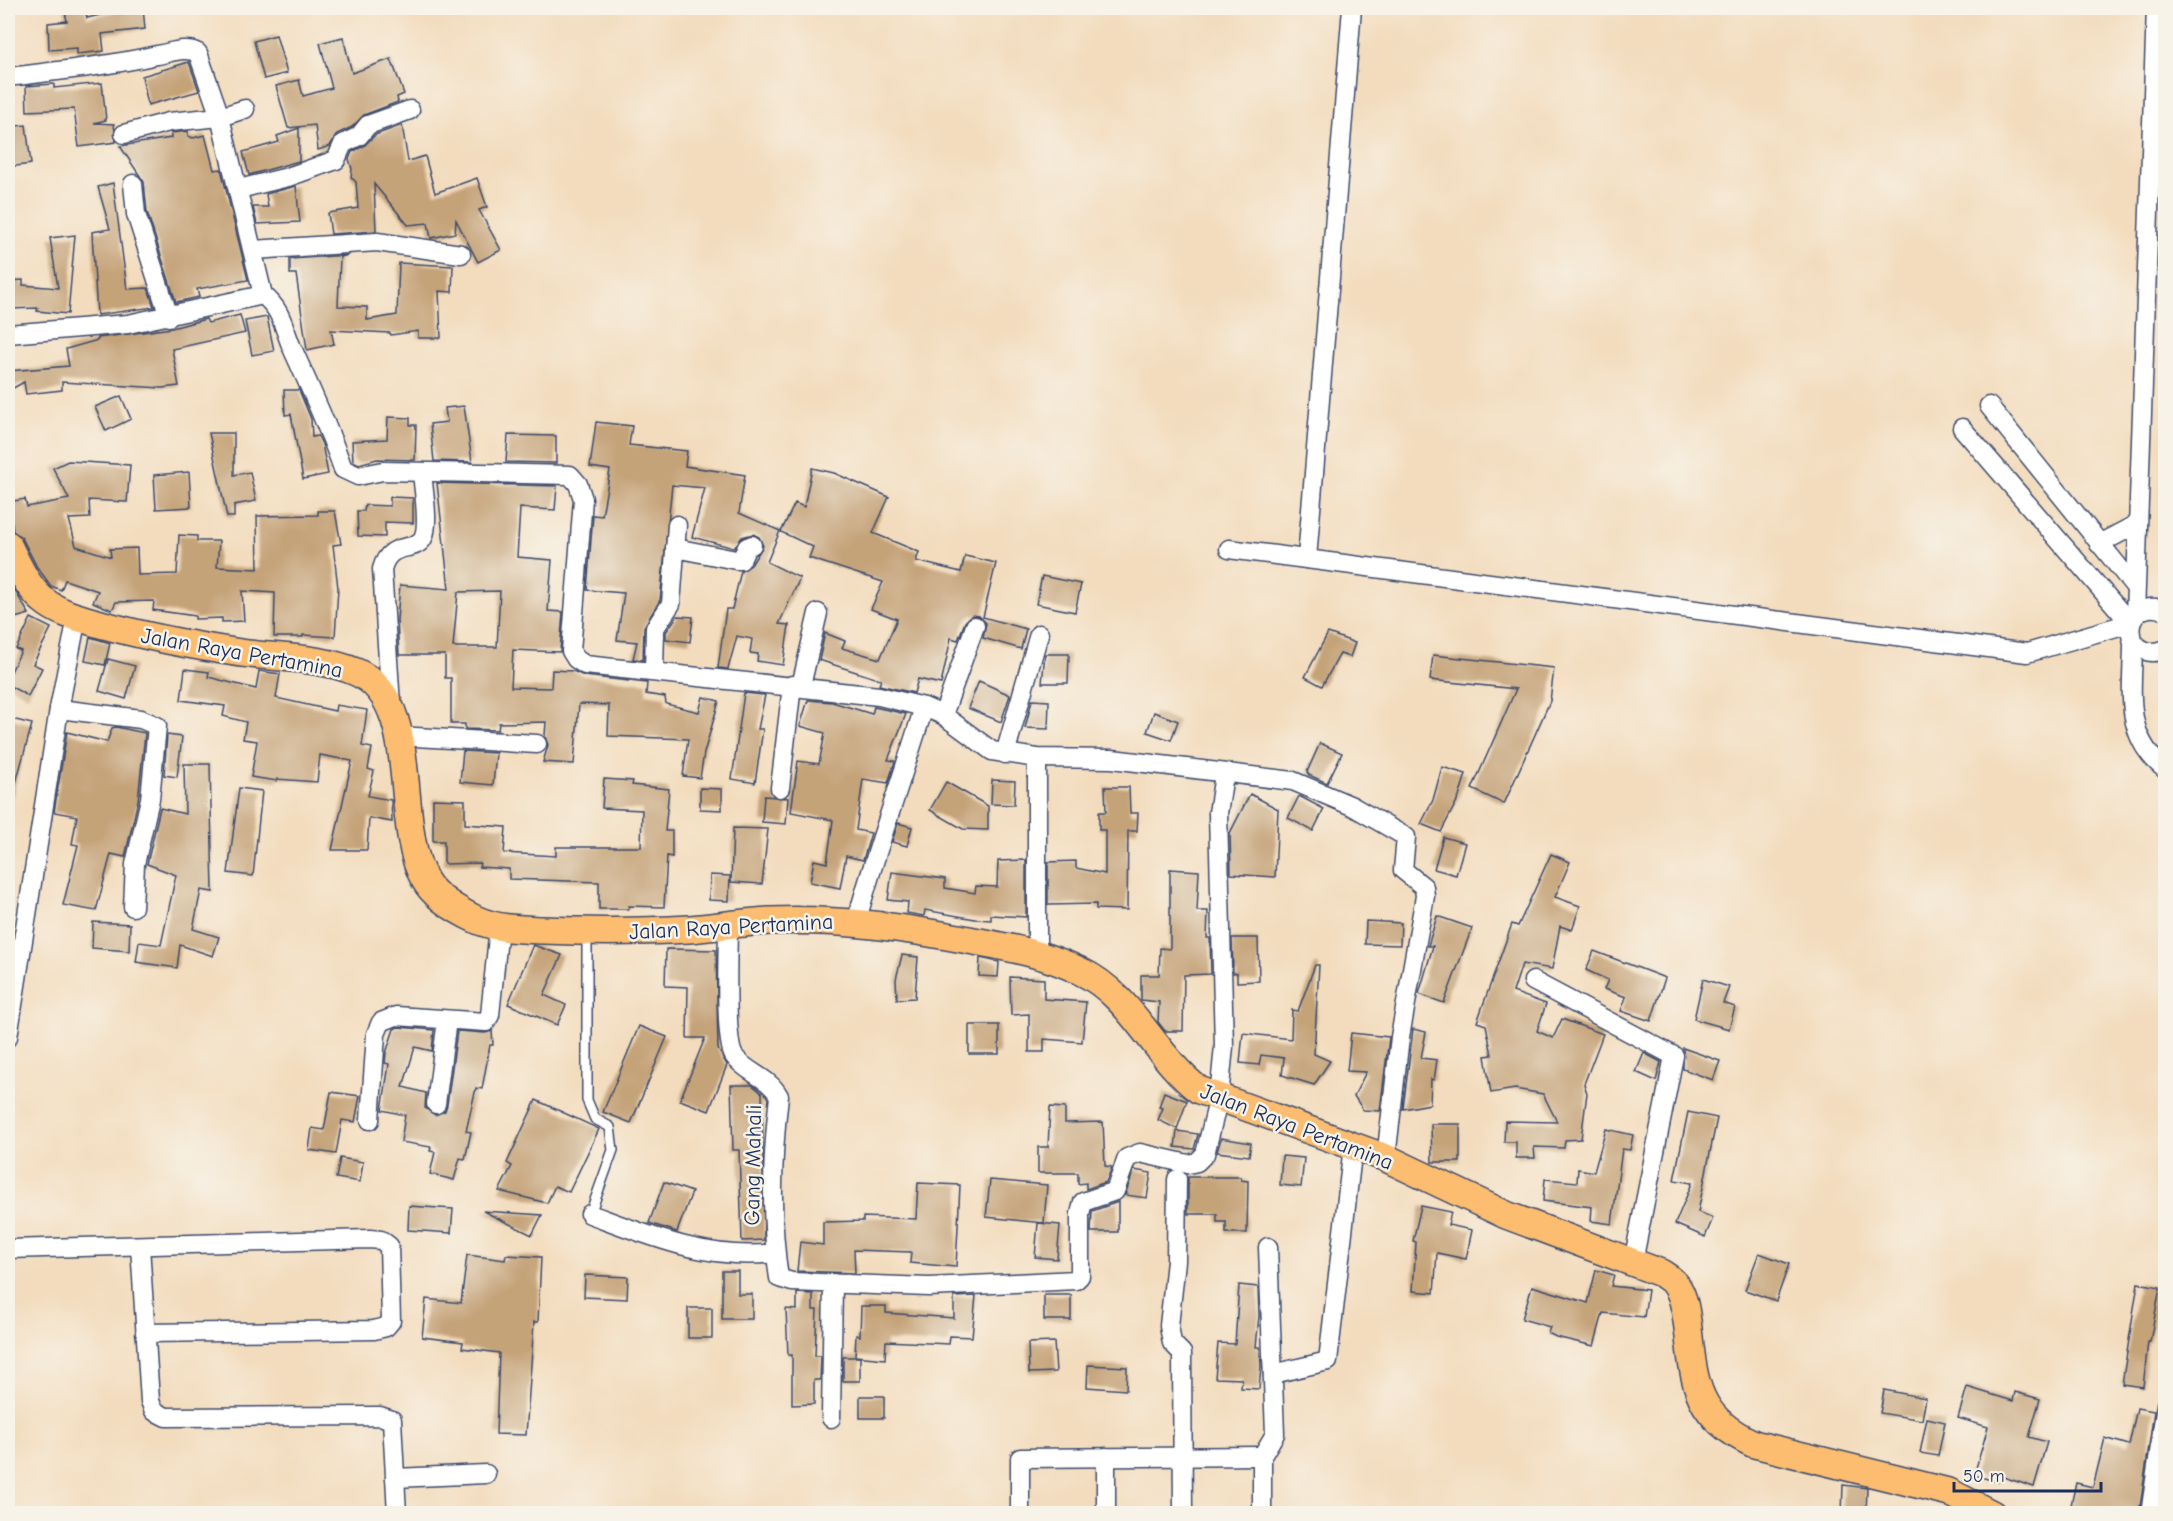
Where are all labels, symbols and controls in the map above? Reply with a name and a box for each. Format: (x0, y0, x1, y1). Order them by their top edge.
street label: Jalan Raya Pertamina (139, 622, 345, 684)
street label: Jalan Raya Pertamina (628, 909, 834, 945)
street label: Jalan Raya Pertamina (1197, 1078, 1397, 1176)
street label: Gang Mahali (739, 1104, 767, 1226)
scale bar (1954, 1455, 2101, 1493)
text: 50 m (1963, 1466, 2005, 1487)

